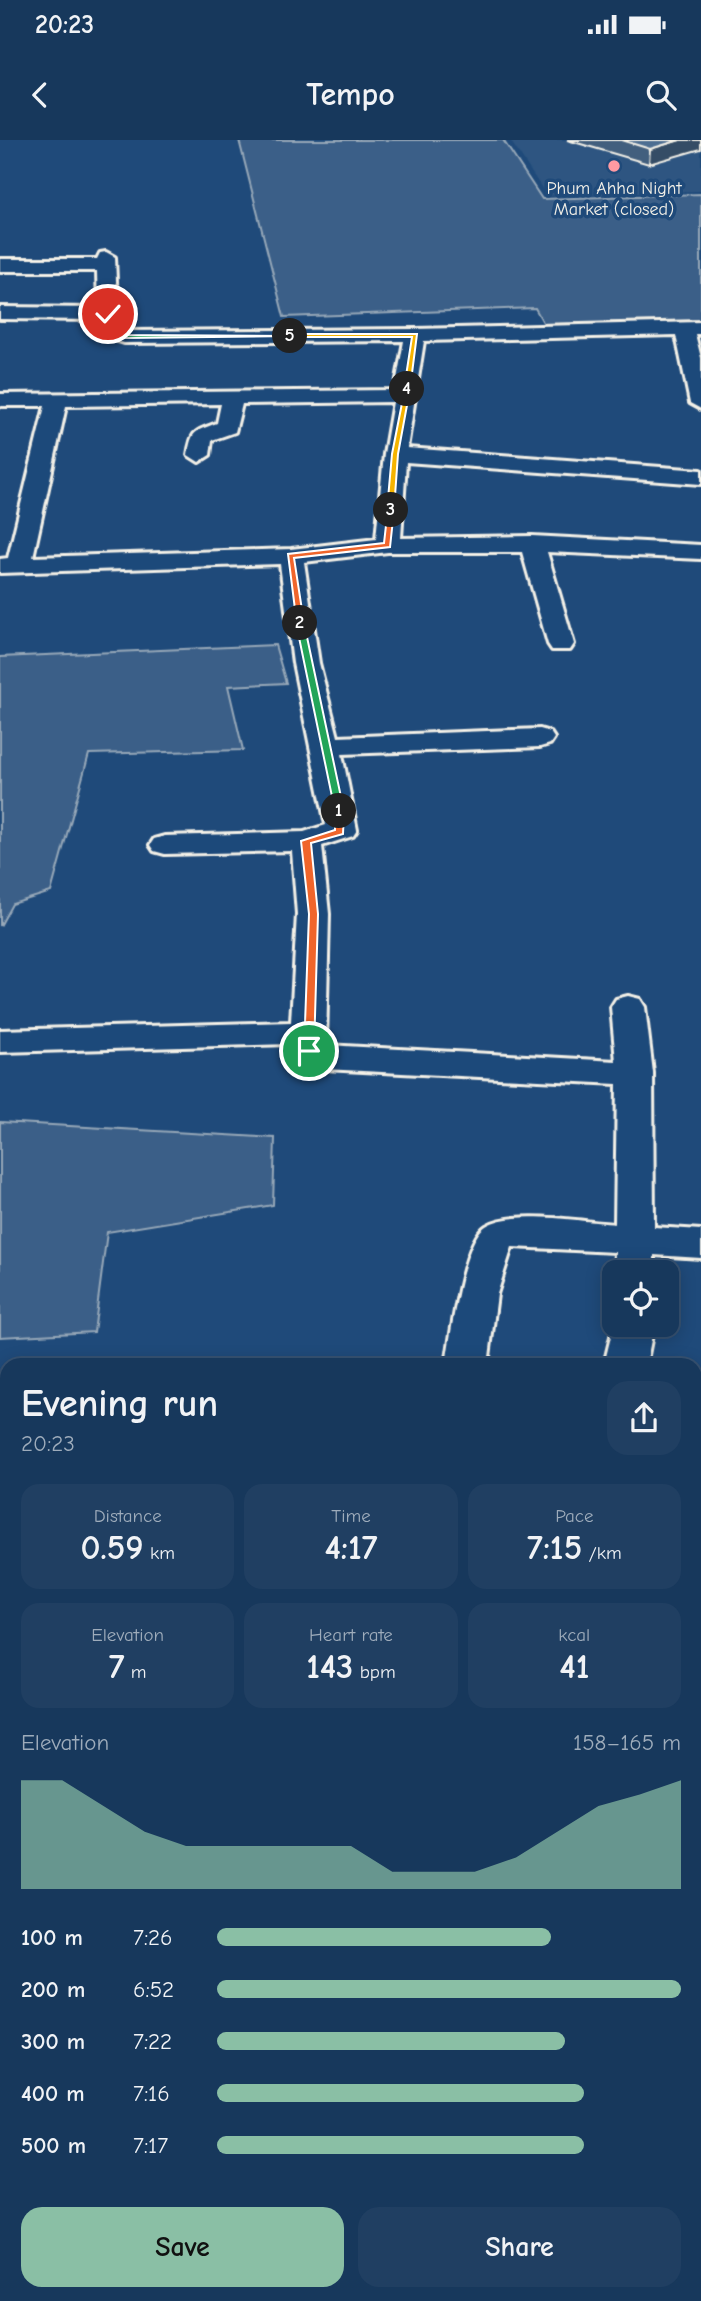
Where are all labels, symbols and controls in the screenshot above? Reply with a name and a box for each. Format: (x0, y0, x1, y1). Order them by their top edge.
text: 20:23 (35, 10, 94, 40)
icon: back (21, 76, 59, 114)
text: Tempo (306, 76, 395, 113)
icon: search (642, 76, 680, 114)
marker: Phum Ahha Night Market (closed) (606, 158, 622, 174)
place label: Phum Ahha Night Market (closed) (546, 178, 682, 220)
pin (78, 284, 138, 344)
icon: check (89, 295, 127, 333)
pin: 5 (272, 318, 308, 354)
text: 5 (284, 324, 295, 346)
pin: 4 (390, 372, 424, 406)
text: 4 (402, 377, 411, 399)
pin: 3 (374, 492, 408, 528)
text: 3 (386, 498, 395, 520)
pin: 2 (282, 606, 318, 640)
text: 2 (295, 611, 304, 633)
pin: 1 (322, 794, 356, 828)
text: 1 (335, 799, 342, 821)
pin (279, 1021, 339, 1081)
icon: arrive (290, 1032, 328, 1070)
map controls (602, 1260, 679, 1337)
button: locate (602, 1260, 679, 1337)
button: share (607, 1381, 681, 1455)
text: Evening run (21, 1382, 218, 1426)
text: 20:23 (21, 1430, 75, 1457)
text: Distance (94, 1505, 162, 1527)
text: Time (331, 1505, 371, 1527)
text: Pace (555, 1505, 593, 1527)
text: 0.59 (80, 1527, 144, 1568)
text: 4:17 (324, 1527, 378, 1568)
text: 7:15 (527, 1527, 582, 1568)
text: km (144, 1542, 175, 1564)
text: /km (582, 1542, 622, 1564)
text: Elevation (91, 1624, 164, 1646)
text: Heart rate (309, 1624, 393, 1646)
text: kcal (558, 1624, 590, 1646)
text: 7 (109, 1646, 125, 1687)
text: 143 (306, 1646, 353, 1687)
text: 41 (559, 1646, 589, 1687)
text: m (125, 1661, 147, 1683)
text: bpm (353, 1661, 396, 1683)
text: Elevation (21, 1729, 109, 1756)
text: 158–165 m (573, 1729, 681, 1756)
text: 100 m (21, 1924, 83, 1951)
text: 7:26 (133, 1924, 173, 1951)
text: 200 m (21, 1976, 85, 2003)
text: 6:52 (133, 1976, 174, 2003)
text: 300 m (21, 2028, 85, 2055)
text: 7:22 (133, 2028, 172, 2055)
text: 400 m (21, 2080, 85, 2107)
text: 7:16 (133, 2080, 170, 2107)
text: 500 m (21, 2132, 86, 2159)
text: 7:17 (133, 2132, 168, 2159)
button: Save (21, 2207, 344, 2287)
button: Share (358, 2207, 681, 2287)

